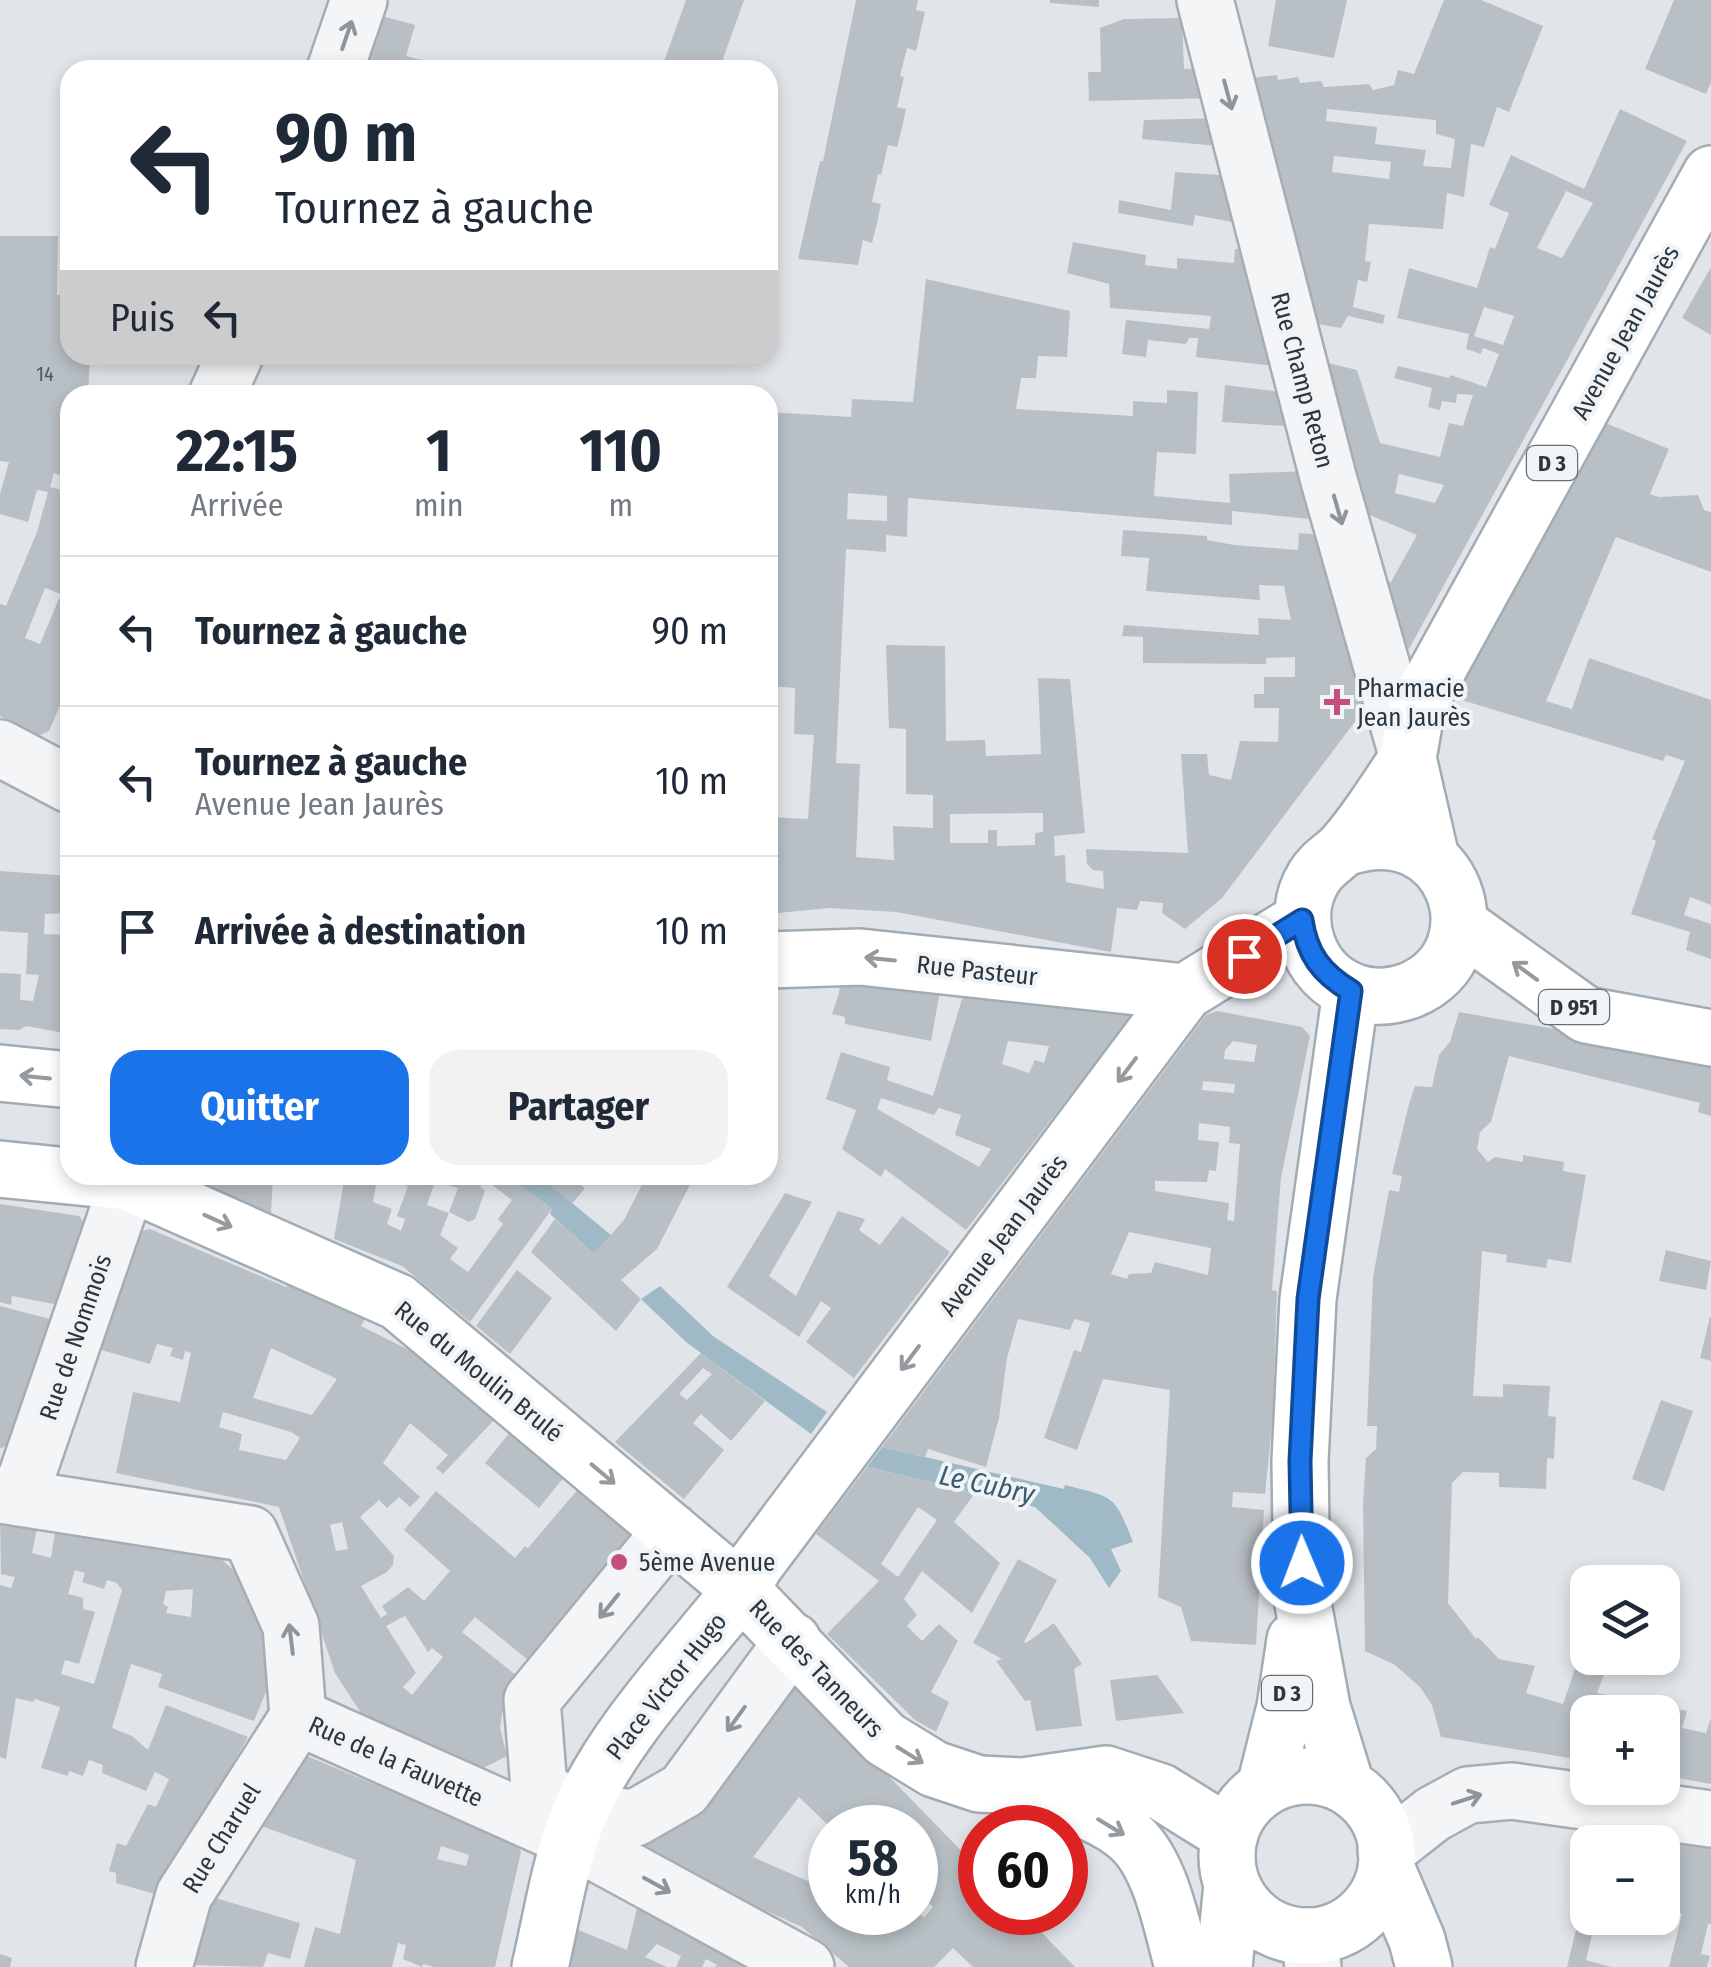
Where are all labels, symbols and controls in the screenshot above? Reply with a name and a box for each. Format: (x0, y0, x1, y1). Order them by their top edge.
one-way arrow (340, 20, 358, 51)
one-way arrow (1220, 79, 1239, 110)
text: 90 m (275, 96, 417, 180)
icon: left (110, 100, 240, 230)
text: Tournez à gauche (275, 181, 594, 235)
street label: Avenue Jean Jaurès (1566, 240, 1686, 425)
street label: Rue Champ Reton (1264, 289, 1340, 472)
icon: left (195, 290, 250, 345)
text: Puis (110, 295, 175, 341)
house number: 14 (36, 362, 54, 386)
text: 22:15 (176, 415, 298, 487)
text: 1 (426, 415, 452, 487)
text: 110 (580, 415, 662, 487)
road number: D 3 (1527, 446, 1577, 480)
text: Arrivée (191, 486, 284, 524)
text: min (414, 486, 464, 524)
text: m (608, 486, 633, 524)
one-way arrow (1330, 494, 1348, 526)
icon: left (110, 604, 165, 659)
text: Tournez à gauche (195, 608, 467, 654)
text: 90 m (652, 608, 728, 654)
place label: Pharmacie Jean Jaurès (1357, 674, 1470, 733)
marker: Pharmacie Jean Jaurès (1326, 691, 1348, 713)
text: Tournez à gauche (195, 739, 467, 785)
icon: left (110, 754, 165, 809)
text: 10 m (655, 758, 728, 804)
text: Avenue Jean Jaurès (195, 785, 444, 823)
icon: arrive (110, 904, 165, 959)
text: Arrivée à destination (195, 908, 526, 954)
text: 10 m (655, 908, 728, 954)
pin (1202, 914, 1287, 999)
icon: arrive (1217, 929, 1272, 984)
one-way arrow (864, 949, 896, 968)
street label: Rue Pasteur (915, 950, 1039, 992)
one-way arrow (1511, 961, 1539, 982)
road number: D 951 (1539, 990, 1609, 1024)
button: Quitter (110, 1050, 409, 1165)
button: Partager (429, 1050, 728, 1165)
one-way arrow (1116, 1056, 1137, 1083)
one-way arrow (19, 1067, 52, 1086)
street label: Avenue Jean Jaurès (933, 1149, 1074, 1322)
one-way arrow (202, 1213, 232, 1232)
street label: Rue de Nommois (34, 1250, 118, 1424)
street label: Rue du Moulin Brulé (388, 1295, 568, 1449)
one-way arrow (900, 1344, 921, 1371)
water label: Le Cubry (936, 1458, 1039, 1511)
one-way arrow (589, 1463, 615, 1485)
position arrow (1250, 1511, 1354, 1615)
place label: 5ème Avenue (639, 1548, 775, 1578)
marker: 5ème Avenue (608, 1551, 630, 1573)
map controls (1570, 1565, 1680, 1935)
button: layers (1570, 1565, 1680, 1675)
one-way arrow (598, 1593, 620, 1619)
street label: Rue des Tanneurs (743, 1593, 890, 1744)
street label: Place Victor Hugo (600, 1607, 733, 1766)
one-way arrow (281, 1623, 300, 1656)
road number: D 3 (1262, 1676, 1312, 1710)
button: + (1570, 1695, 1680, 1805)
one-way arrow (725, 1705, 746, 1732)
street label: Rue de la Fauvette (304, 1710, 487, 1814)
one-way arrow (896, 1744, 924, 1765)
street label: Rue Charuel (176, 1778, 268, 1899)
one-way arrow (1451, 1789, 1482, 1807)
speed limit sign: 60 (958, 1805, 1088, 1935)
one-way arrow (1096, 1817, 1125, 1837)
button: − (1570, 1825, 1680, 1935)
text: 58 (848, 1828, 898, 1888)
one-way arrow (642, 1875, 671, 1895)
text: km/h (845, 1880, 901, 1910)

